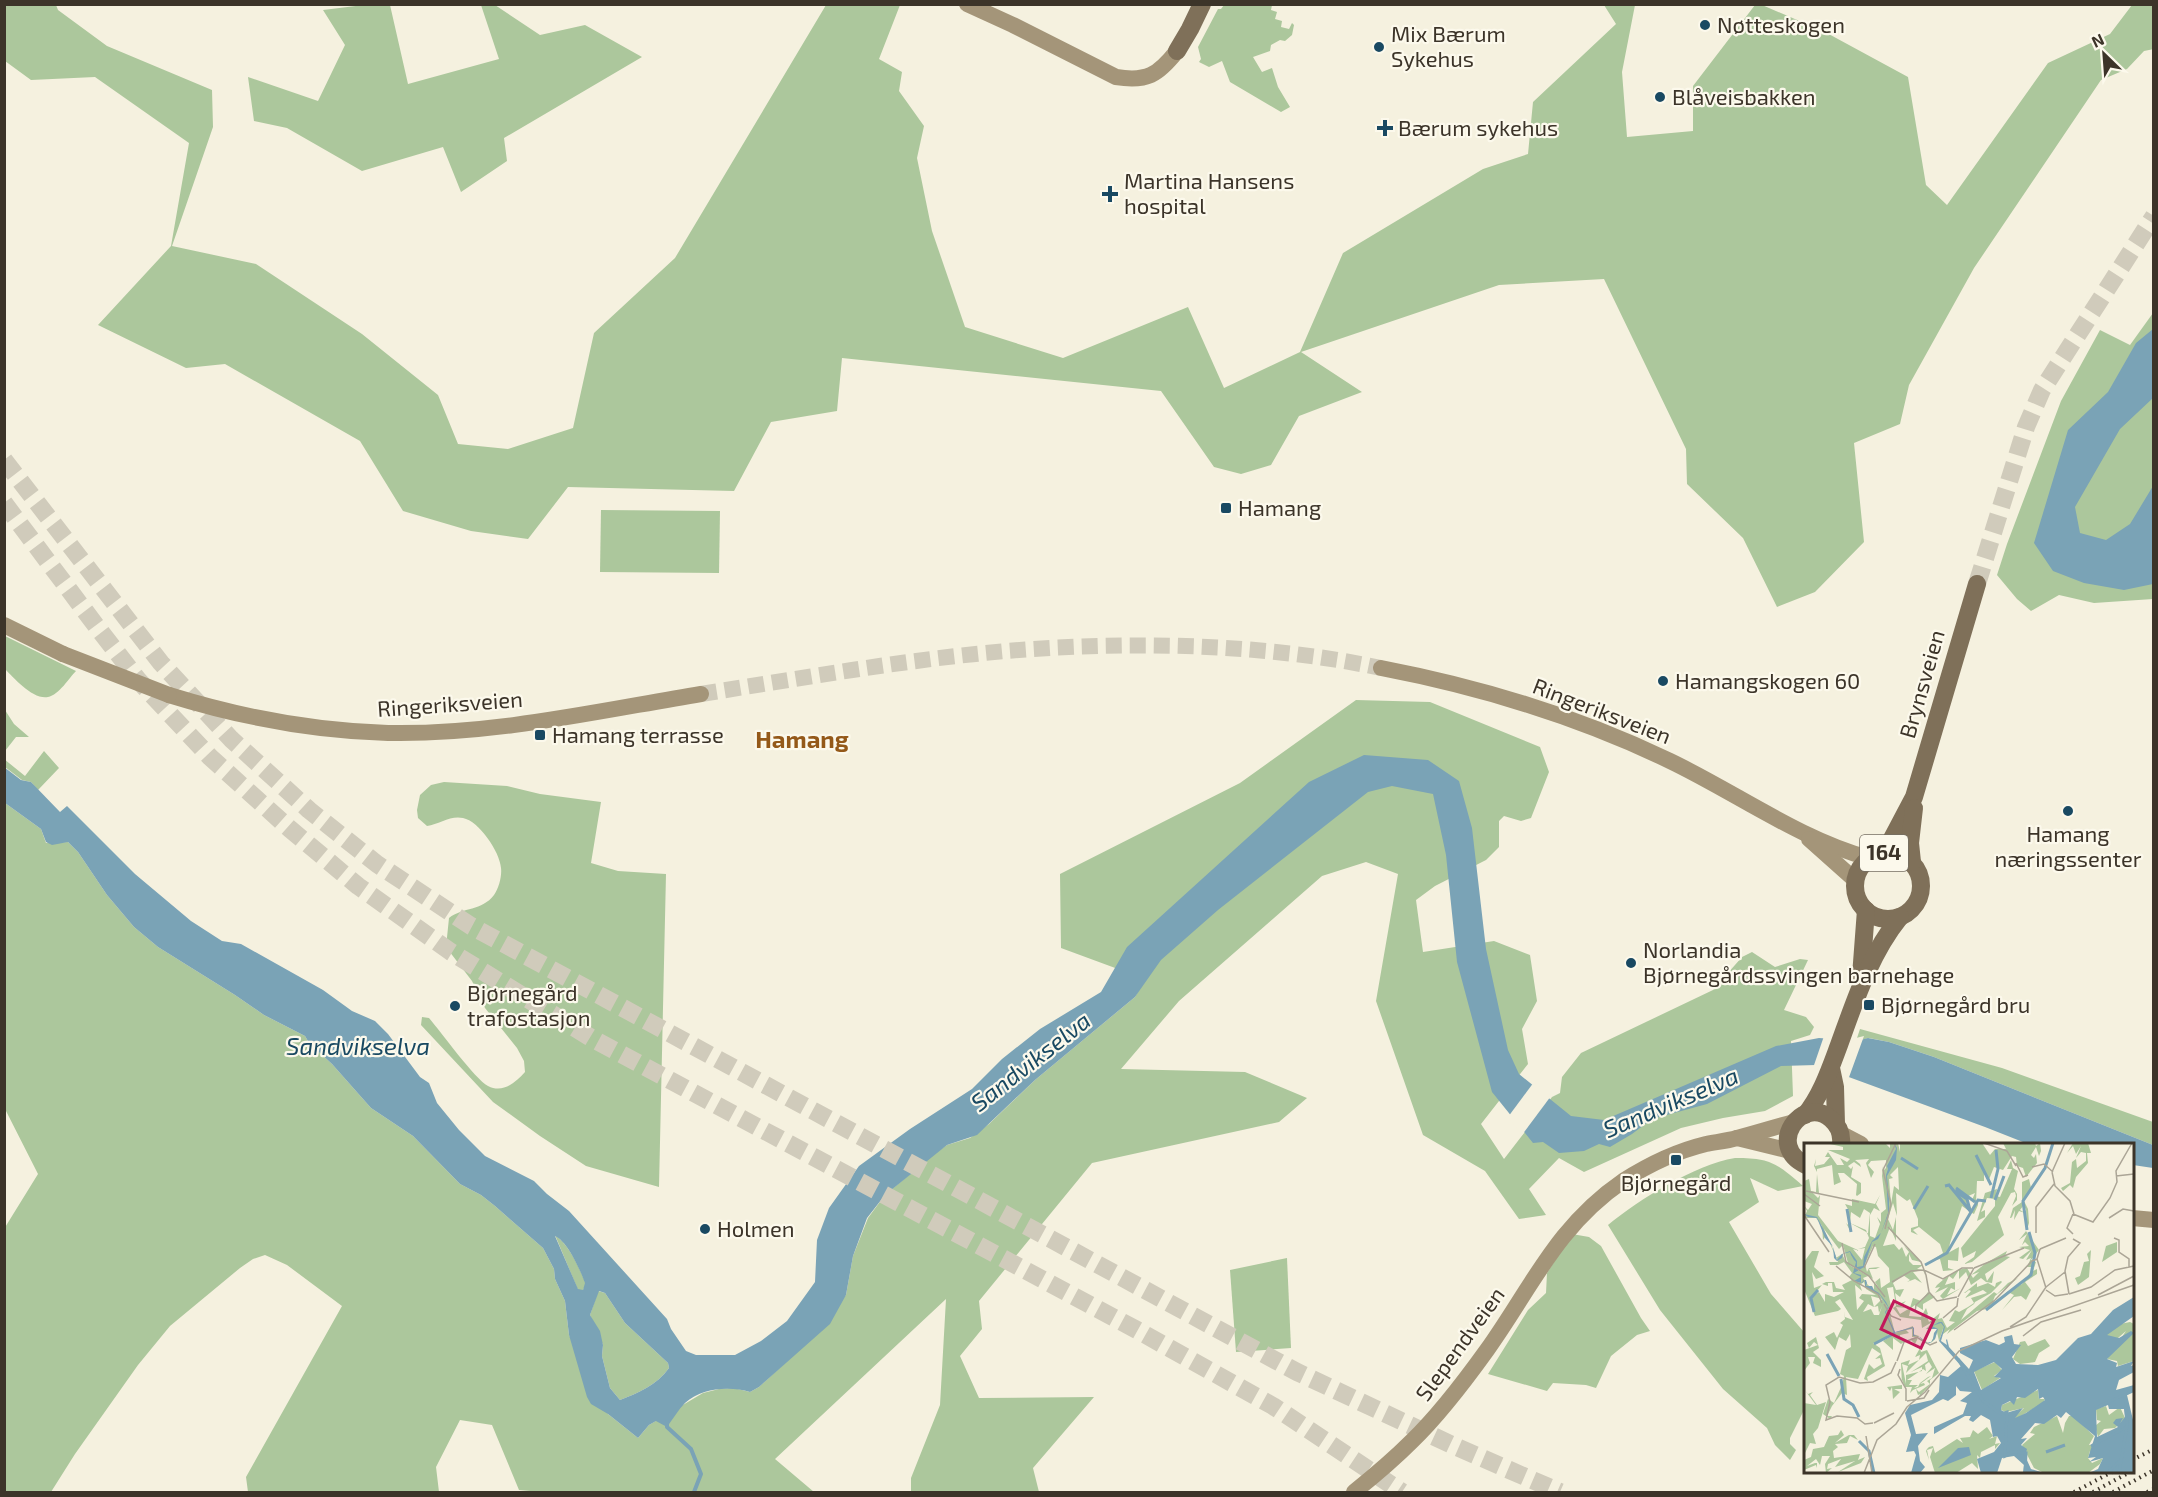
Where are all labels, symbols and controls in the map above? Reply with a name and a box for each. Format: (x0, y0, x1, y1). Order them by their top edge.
place label: Nøtteskogen (1717, 11, 1845, 37)
marker: Nøtteskogen (1698, 18, 1712, 32)
place label: Mix Bærum Sykehus (1391, 20, 1506, 71)
north arrow (2074, 24, 2134, 84)
text: N (2088, 29, 2107, 51)
marker: Mix Bærum Sykehus (1372, 40, 1386, 54)
place label: Blåveisbakken (1672, 83, 1816, 109)
marker: Blåveisbakken (1653, 90, 1667, 104)
place label: Bærum sykehus (1398, 114, 1558, 140)
marker: Bærum sykehus (1376, 119, 1394, 137)
place label: Martina Hansens hospital (1124, 167, 1294, 218)
marker: Martina Hansens hospital (1101, 185, 1119, 203)
place label: Hamang (1238, 494, 1321, 520)
marker: Hamang (1219, 501, 1233, 515)
street label: Brynsveien (1893, 627, 1949, 741)
place label: Hamangskogen 60 (1675, 667, 1860, 693)
street label: Ringeriksveien (1530, 672, 1675, 748)
marker: Hamangskogen 60 (1656, 674, 1670, 688)
street label: Ringeriksveien (376, 685, 524, 721)
place label: Hamang terrasse (552, 721, 724, 747)
district label: Hamang (755, 724, 849, 753)
marker: Hamang terrasse (533, 728, 547, 742)
marker: Hamang næringssenter (2061, 804, 2075, 818)
place label: Hamang næringssenter (1994, 820, 2142, 871)
road number: 164 (1860, 835, 1908, 871)
place label: Norlandia Bjørnegårdssvingen barnehage (1643, 936, 1954, 988)
marker: Norlandia Bjørnegårdssvingen barnehage (1624, 956, 1638, 970)
place label: Bjørnegård trafostasjon (467, 979, 591, 1031)
place label: Bjørnegård bru (1881, 991, 2030, 1018)
marker: Bjørnegård bru (1862, 998, 1876, 1012)
marker: Bjørnegård trafostasjon (448, 999, 462, 1013)
water label: Sandvikselva (964, 1005, 1096, 1117)
water label: Sandvikselva (286, 1031, 430, 1060)
water label: Sandvikselva (1598, 1060, 1742, 1143)
inset map (1804, 1143, 2134, 1473)
marker: Bjørnegård (1669, 1153, 1683, 1167)
place label: Bjørnegård (1621, 1169, 1731, 1196)
place label: Holmen (717, 1215, 795, 1241)
marker: Holmen (698, 1222, 712, 1236)
street label: Slependveien (1409, 1282, 1509, 1405)

